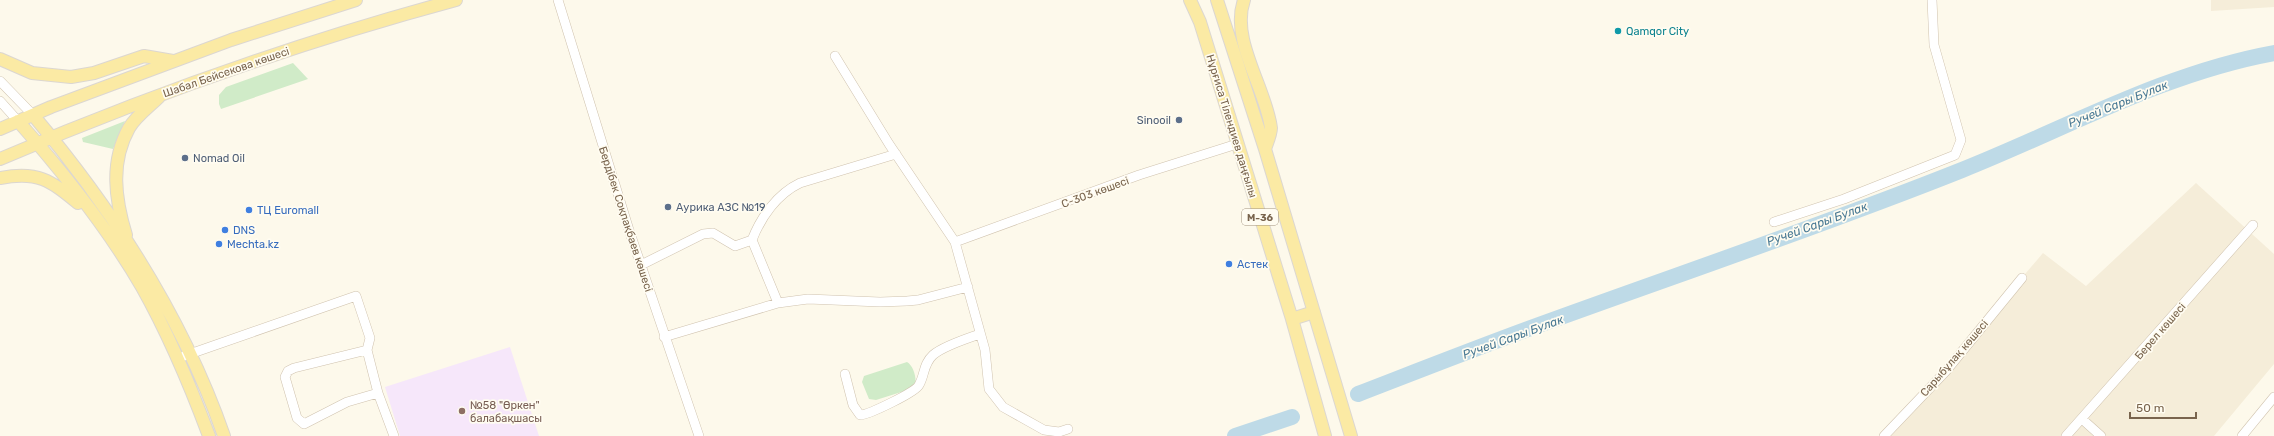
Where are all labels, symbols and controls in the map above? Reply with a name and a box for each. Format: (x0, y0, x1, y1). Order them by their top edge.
place label: Qamqor City (1626, 25, 1689, 38)
marker: Qamqor City (1613, 26, 1623, 36)
street label: Шабал Бейсекова көшесі (161, 45, 291, 100)
street label: Нұрғиса Тілендиев даңғылы (1203, 53, 1260, 199)
water label: Ручей Сары Булак (2066, 77, 2170, 130)
place label: Sinooil (1137, 114, 1171, 127)
marker: Sinooil (1174, 115, 1184, 125)
street label: Бердібек Соқпақбаев көшесі (596, 145, 655, 293)
place label: Nomad Oil (193, 152, 245, 165)
marker: Nomad Oil (180, 153, 190, 163)
street label: С-303 көшесі (1060, 174, 1131, 211)
water label: Ручей Сары Булак (1765, 199, 1870, 249)
place label: Аурика АЗС №19 (676, 201, 766, 214)
marker: Аурика АЗС №19 (663, 202, 673, 212)
place label: ТЦ Euromall (257, 204, 319, 217)
marker: ТЦ Euromall (244, 205, 254, 215)
road number: M-36 (1242, 209, 1278, 225)
place label: DNS (233, 224, 255, 237)
marker: DNS (220, 225, 230, 235)
place label: Mechta.kz (227, 238, 279, 251)
marker: Mechta.kz (214, 239, 224, 249)
place label: Астек (1237, 258, 1268, 271)
marker: Астек (1224, 259, 1234, 269)
street label: Берел көшесі (2132, 300, 2188, 362)
water label: Ручей Сары Булак (1461, 312, 1566, 362)
street label: Сарыбұлақ көшесі (1918, 317, 1991, 399)
scale bar (2130, 394, 2196, 420)
place label: №58 "Өркен" балабақшасы (470, 399, 542, 425)
text: 50 m (2136, 401, 2164, 415)
marker: №58 "Өркен" балабақшасы (457, 406, 467, 416)

